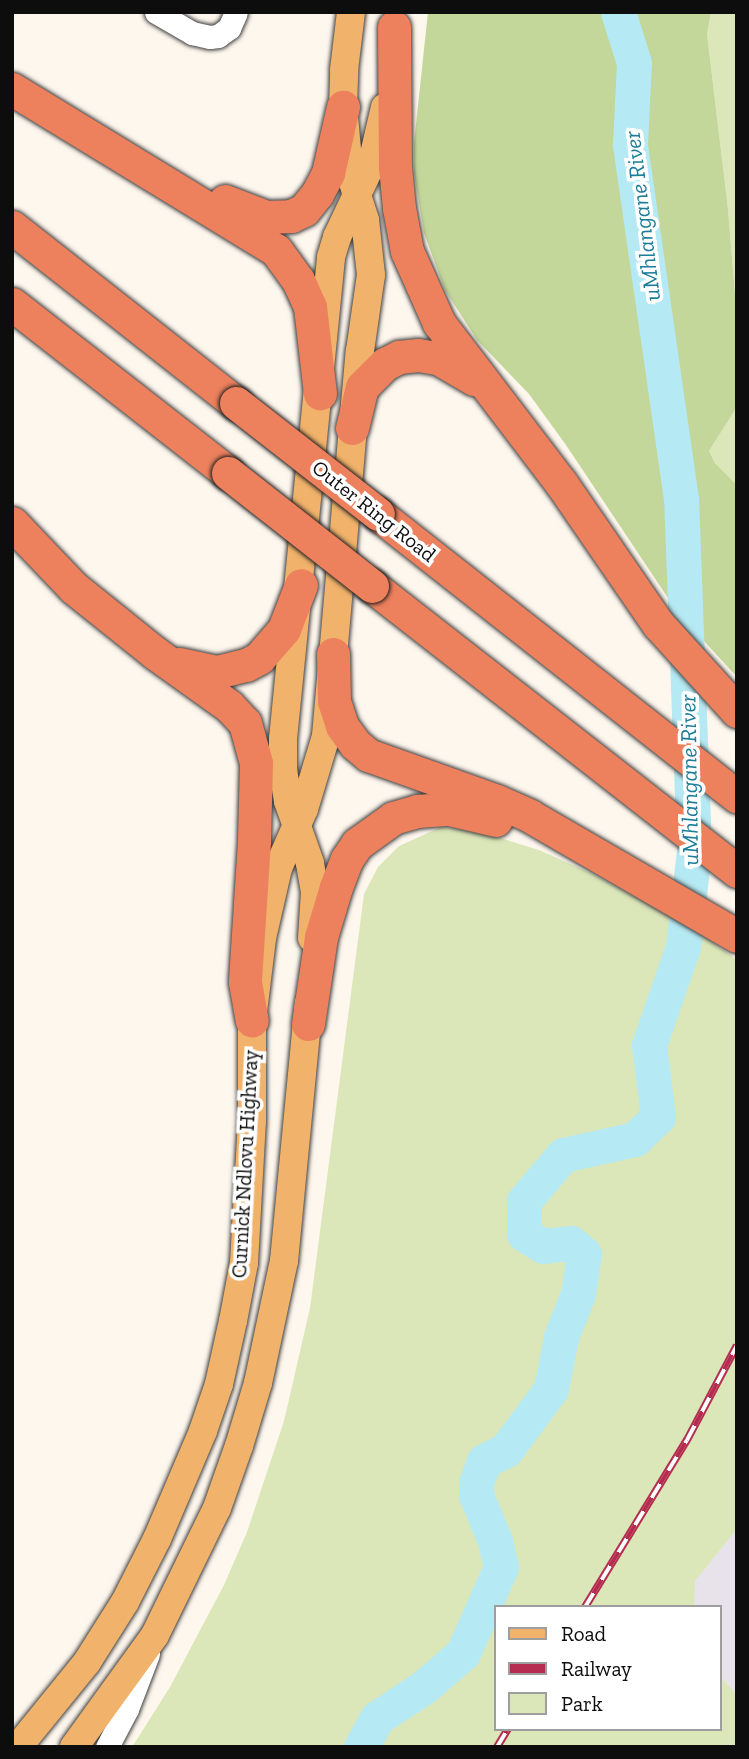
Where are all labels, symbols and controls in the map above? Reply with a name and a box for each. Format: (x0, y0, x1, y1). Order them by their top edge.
water label: uMhlangane River (618, 129, 666, 303)
street label: Outer Ring Road (307, 455, 441, 567)
water label: uMhlangane River (674, 694, 704, 866)
street label: Curnick Ndlovu Highway (226, 1049, 264, 1279)
legend (494, 1605, 721, 1731)
text: Road (561, 1621, 606, 1646)
text: Railway (561, 1656, 632, 1681)
text: Park (561, 1691, 603, 1716)

